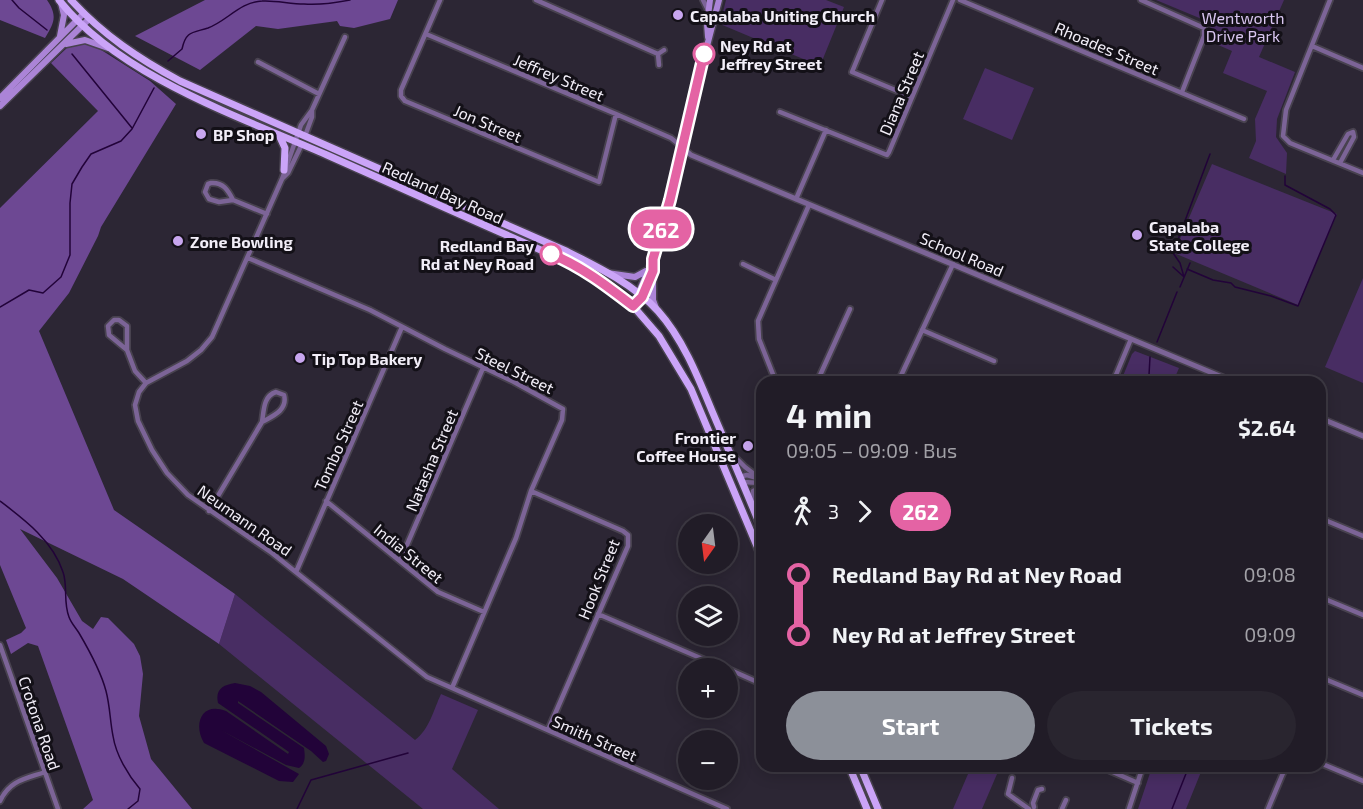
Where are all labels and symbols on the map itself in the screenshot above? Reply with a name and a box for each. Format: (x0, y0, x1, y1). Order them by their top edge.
place label: Capalaba Uniting Church (690, 6, 875, 25)
marker: Capalaba Uniting Church (671, 8, 685, 22)
park label: Wentworth Drive Park (1202, 8, 1284, 45)
street label: Rhoades Street (1052, 18, 1162, 78)
place label: Ney Rd at Jeffrey Street (720, 36, 823, 74)
marker: Ney Rd at Jeffrey Street (693, 43, 715, 65)
street label: Diana Street (875, 48, 927, 138)
street label: Jeffrey Street (511, 49, 607, 105)
street label: Jon Street (451, 100, 525, 146)
place label: BP Shop (213, 125, 274, 144)
marker: BP Shop (194, 127, 208, 141)
street label: Redland Bay Road (380, 157, 506, 227)
line badge: 262 (626, 210, 696, 248)
place label: Capalaba State College (1149, 217, 1250, 254)
street label: School Road (917, 228, 1007, 280)
marker: Capalaba State College (1130, 228, 1144, 242)
place label: Zone Bowling (190, 232, 293, 251)
marker: Zone Bowling (171, 234, 185, 248)
place label: Redland Bay Rd at Ney Road (421, 236, 534, 274)
marker: Redland Bay Rd at Ney Road (540, 243, 562, 265)
street label: Steel Street (473, 343, 557, 397)
place label: Tip Top Bakery (312, 349, 422, 369)
marker: Tip Top Bakery (293, 351, 307, 365)
street label: Tombo Street (310, 397, 366, 493)
street label: Natasha Street (401, 406, 461, 514)
place label: Frontier Coffee House (636, 428, 736, 465)
marker: Frontier Coffee House (741, 439, 755, 453)
street label: Neumann Road (194, 480, 296, 560)
north arrow (678, 514, 738, 574)
street label: India Street (371, 519, 447, 587)
street label: Hook Street (573, 536, 623, 622)
street label: Crotona Road (15, 674, 65, 772)
street label: Smith Street (550, 711, 640, 765)

